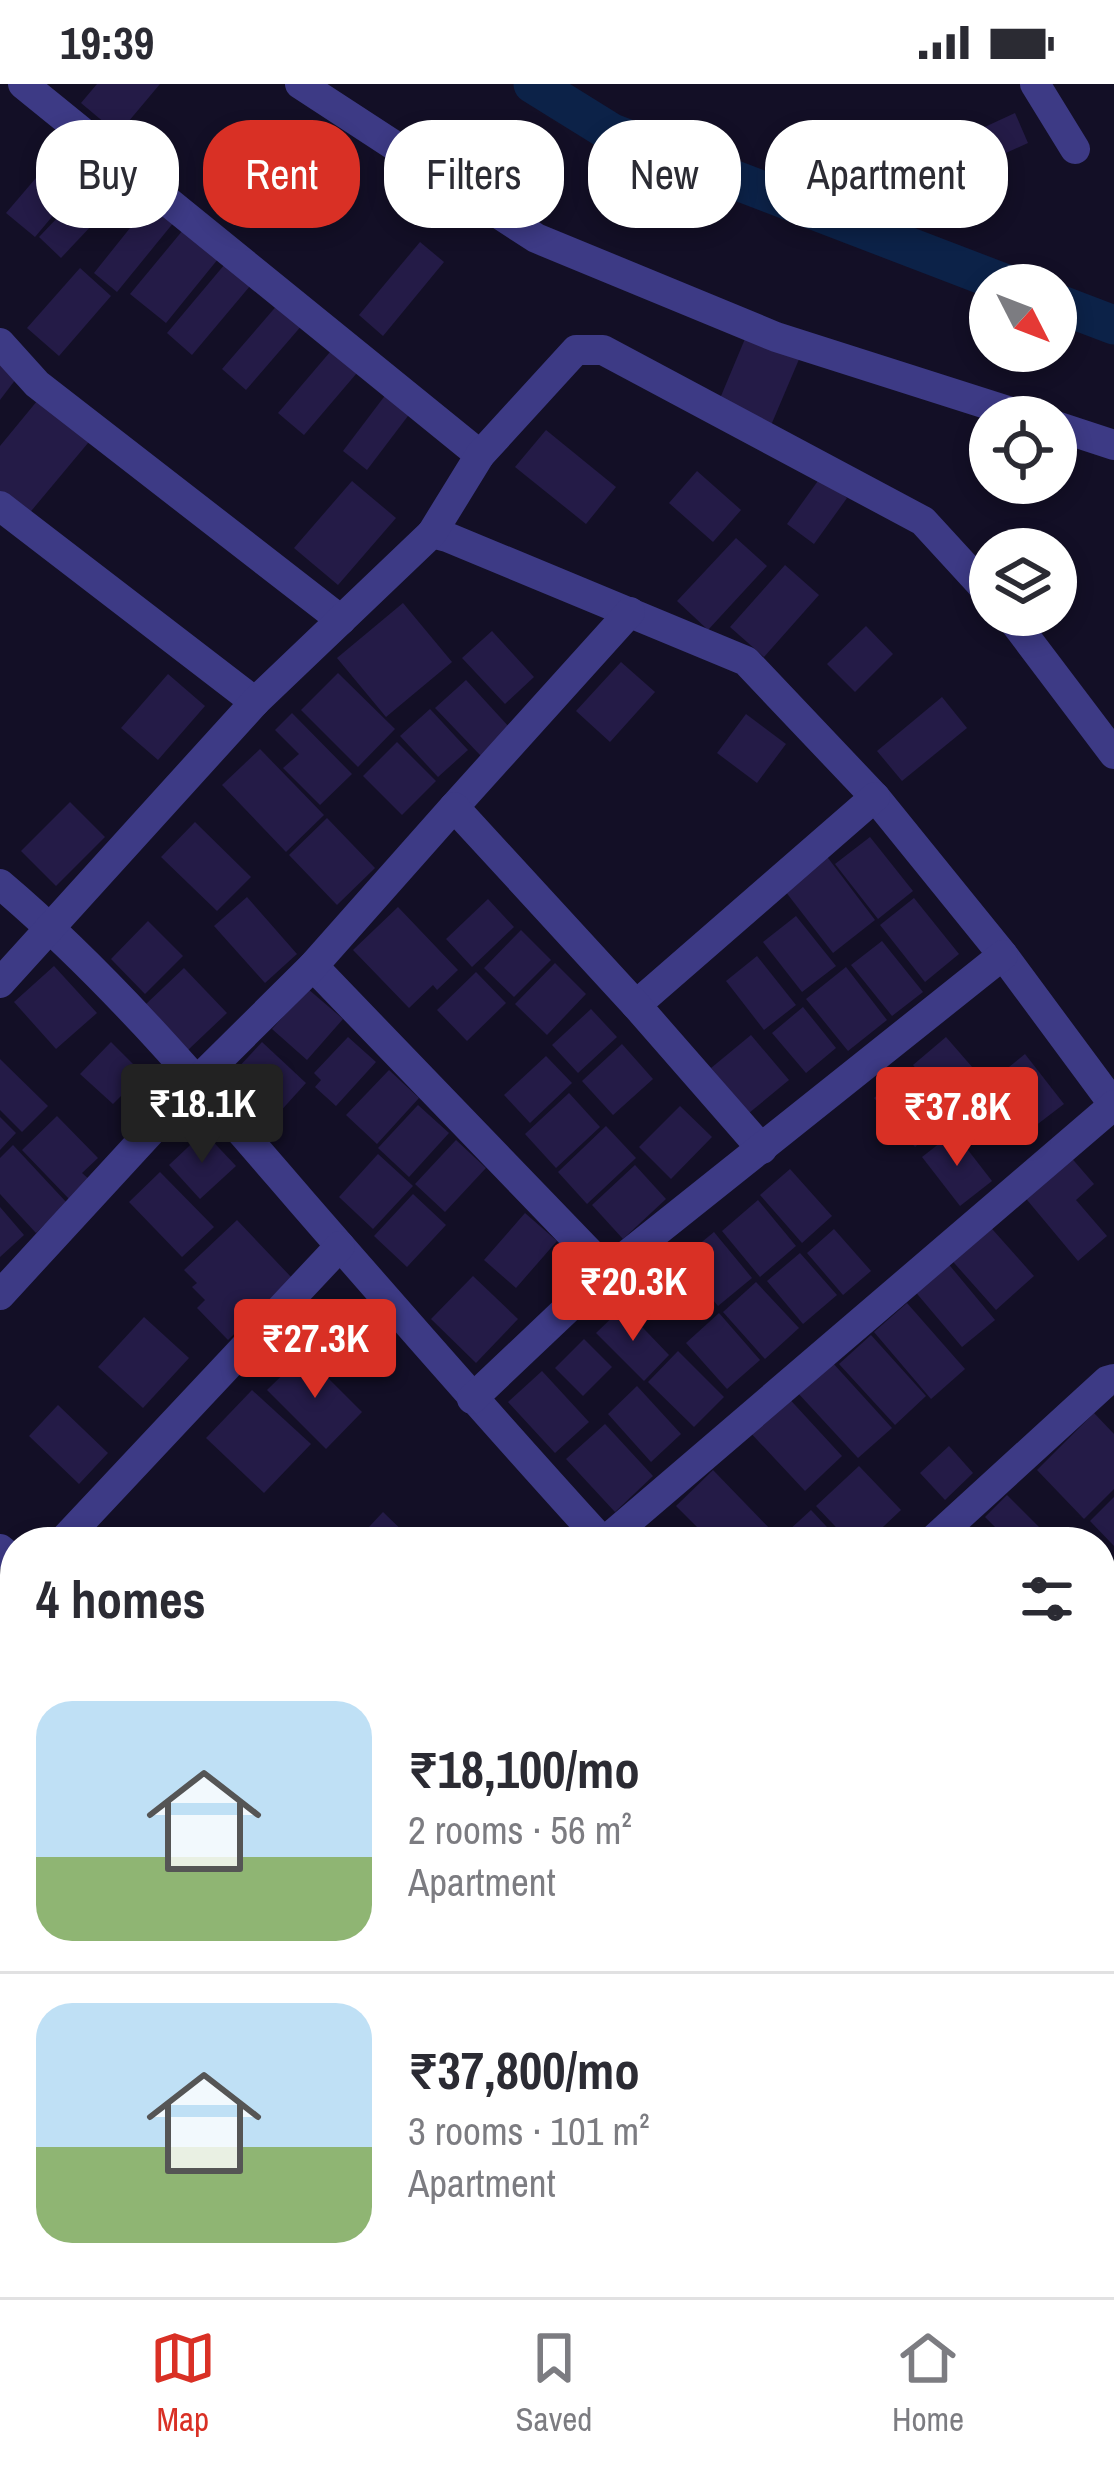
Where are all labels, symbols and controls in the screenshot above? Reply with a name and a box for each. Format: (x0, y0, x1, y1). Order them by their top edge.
text: 19:39 (60, 12, 154, 73)
chip: Buy (36, 120, 179, 228)
chip: Rent (203, 120, 360, 228)
chip: Filters (384, 120, 564, 228)
chip: New (588, 120, 741, 228)
chip: Apartment (765, 120, 1008, 228)
north arrow (969, 264, 1077, 372)
map controls (969, 264, 1077, 636)
button: locate (969, 396, 1077, 504)
button: layers (969, 528, 1077, 636)
pin: ₹18.1K (104, 1064, 300, 1166)
pin: ₹37.8K (859, 1067, 1055, 1169)
text: ₹18.1K (148, 1077, 256, 1129)
text: ₹37.8K (903, 1080, 1011, 1132)
pin: ₹20.3K (535, 1242, 731, 1344)
text: ₹20.3K (579, 1255, 687, 1307)
pin: ₹27.3K (217, 1299, 413, 1401)
text: ₹27.3K (261, 1312, 369, 1364)
text: 4 homes (36, 1565, 206, 1634)
icon: filters (1014, 1566, 1080, 1632)
text: ₹18,100/mo (408, 1735, 640, 1804)
icon: home (132, 1749, 276, 1893)
text: 2 rooms · 56 m² (408, 1804, 632, 1856)
text: Apartment (408, 1856, 556, 1908)
text: ₹37,800/mo (408, 2036, 640, 2105)
icon: home (132, 2051, 276, 2195)
text: 3 rooms · 101 m² (408, 2105, 650, 2157)
text: Apartment (408, 2157, 556, 2209)
tab: Map (150, 2325, 216, 2441)
tab: Saved (516, 2325, 592, 2441)
tab: Home (892, 2325, 964, 2441)

